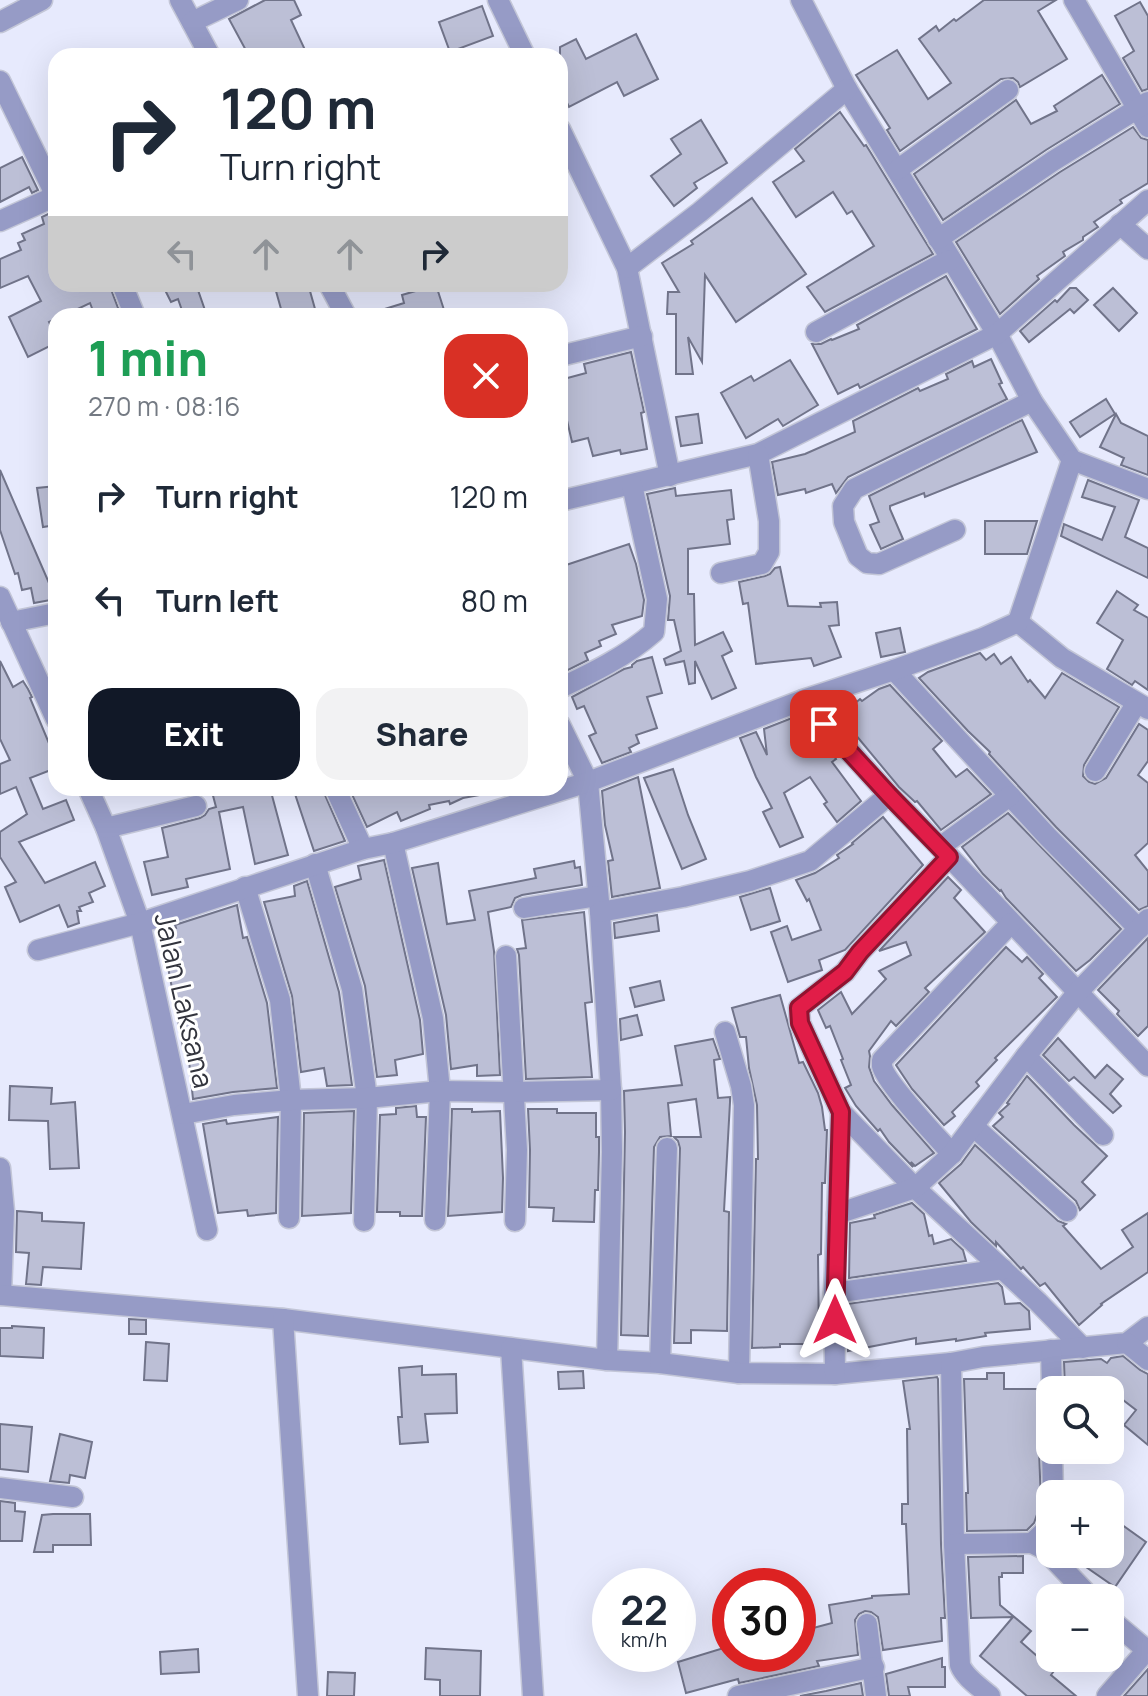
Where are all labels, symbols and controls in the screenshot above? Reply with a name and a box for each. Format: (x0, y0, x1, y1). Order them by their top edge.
text: 120 m (220, 69, 376, 146)
icon: right (88, 80, 192, 184)
text: Turn right (220, 142, 381, 191)
icon: left (160, 232, 204, 276)
icon: ahead (244, 232, 288, 276)
icon: ahead (328, 232, 372, 276)
icon: right (412, 232, 456, 276)
text: 1 min (88, 325, 208, 390)
button: close (444, 334, 528, 418)
text: 270 m · 08:16 (88, 388, 240, 424)
icon: right (88, 474, 132, 518)
text: Turn right (156, 476, 299, 517)
text: 120 m (449, 476, 528, 517)
icon: left (88, 578, 132, 622)
text: Turn left (156, 580, 279, 621)
text: 80 m (461, 580, 528, 621)
button: Exit (88, 688, 300, 780)
button: Share (316, 688, 528, 780)
pin (790, 690, 858, 758)
icon: arrive (802, 702, 846, 746)
street label: Jalan Laksana (146, 909, 224, 1091)
position arrow (793, 1278, 877, 1362)
map controls (1036, 1376, 1124, 1672)
button: search (1036, 1376, 1124, 1464)
button: + (1036, 1480, 1124, 1568)
speed limit sign: 30 (712, 1568, 816, 1672)
text: 22 (620, 1582, 668, 1637)
button: − (1036, 1584, 1124, 1672)
text: km/h (621, 1626, 667, 1653)

